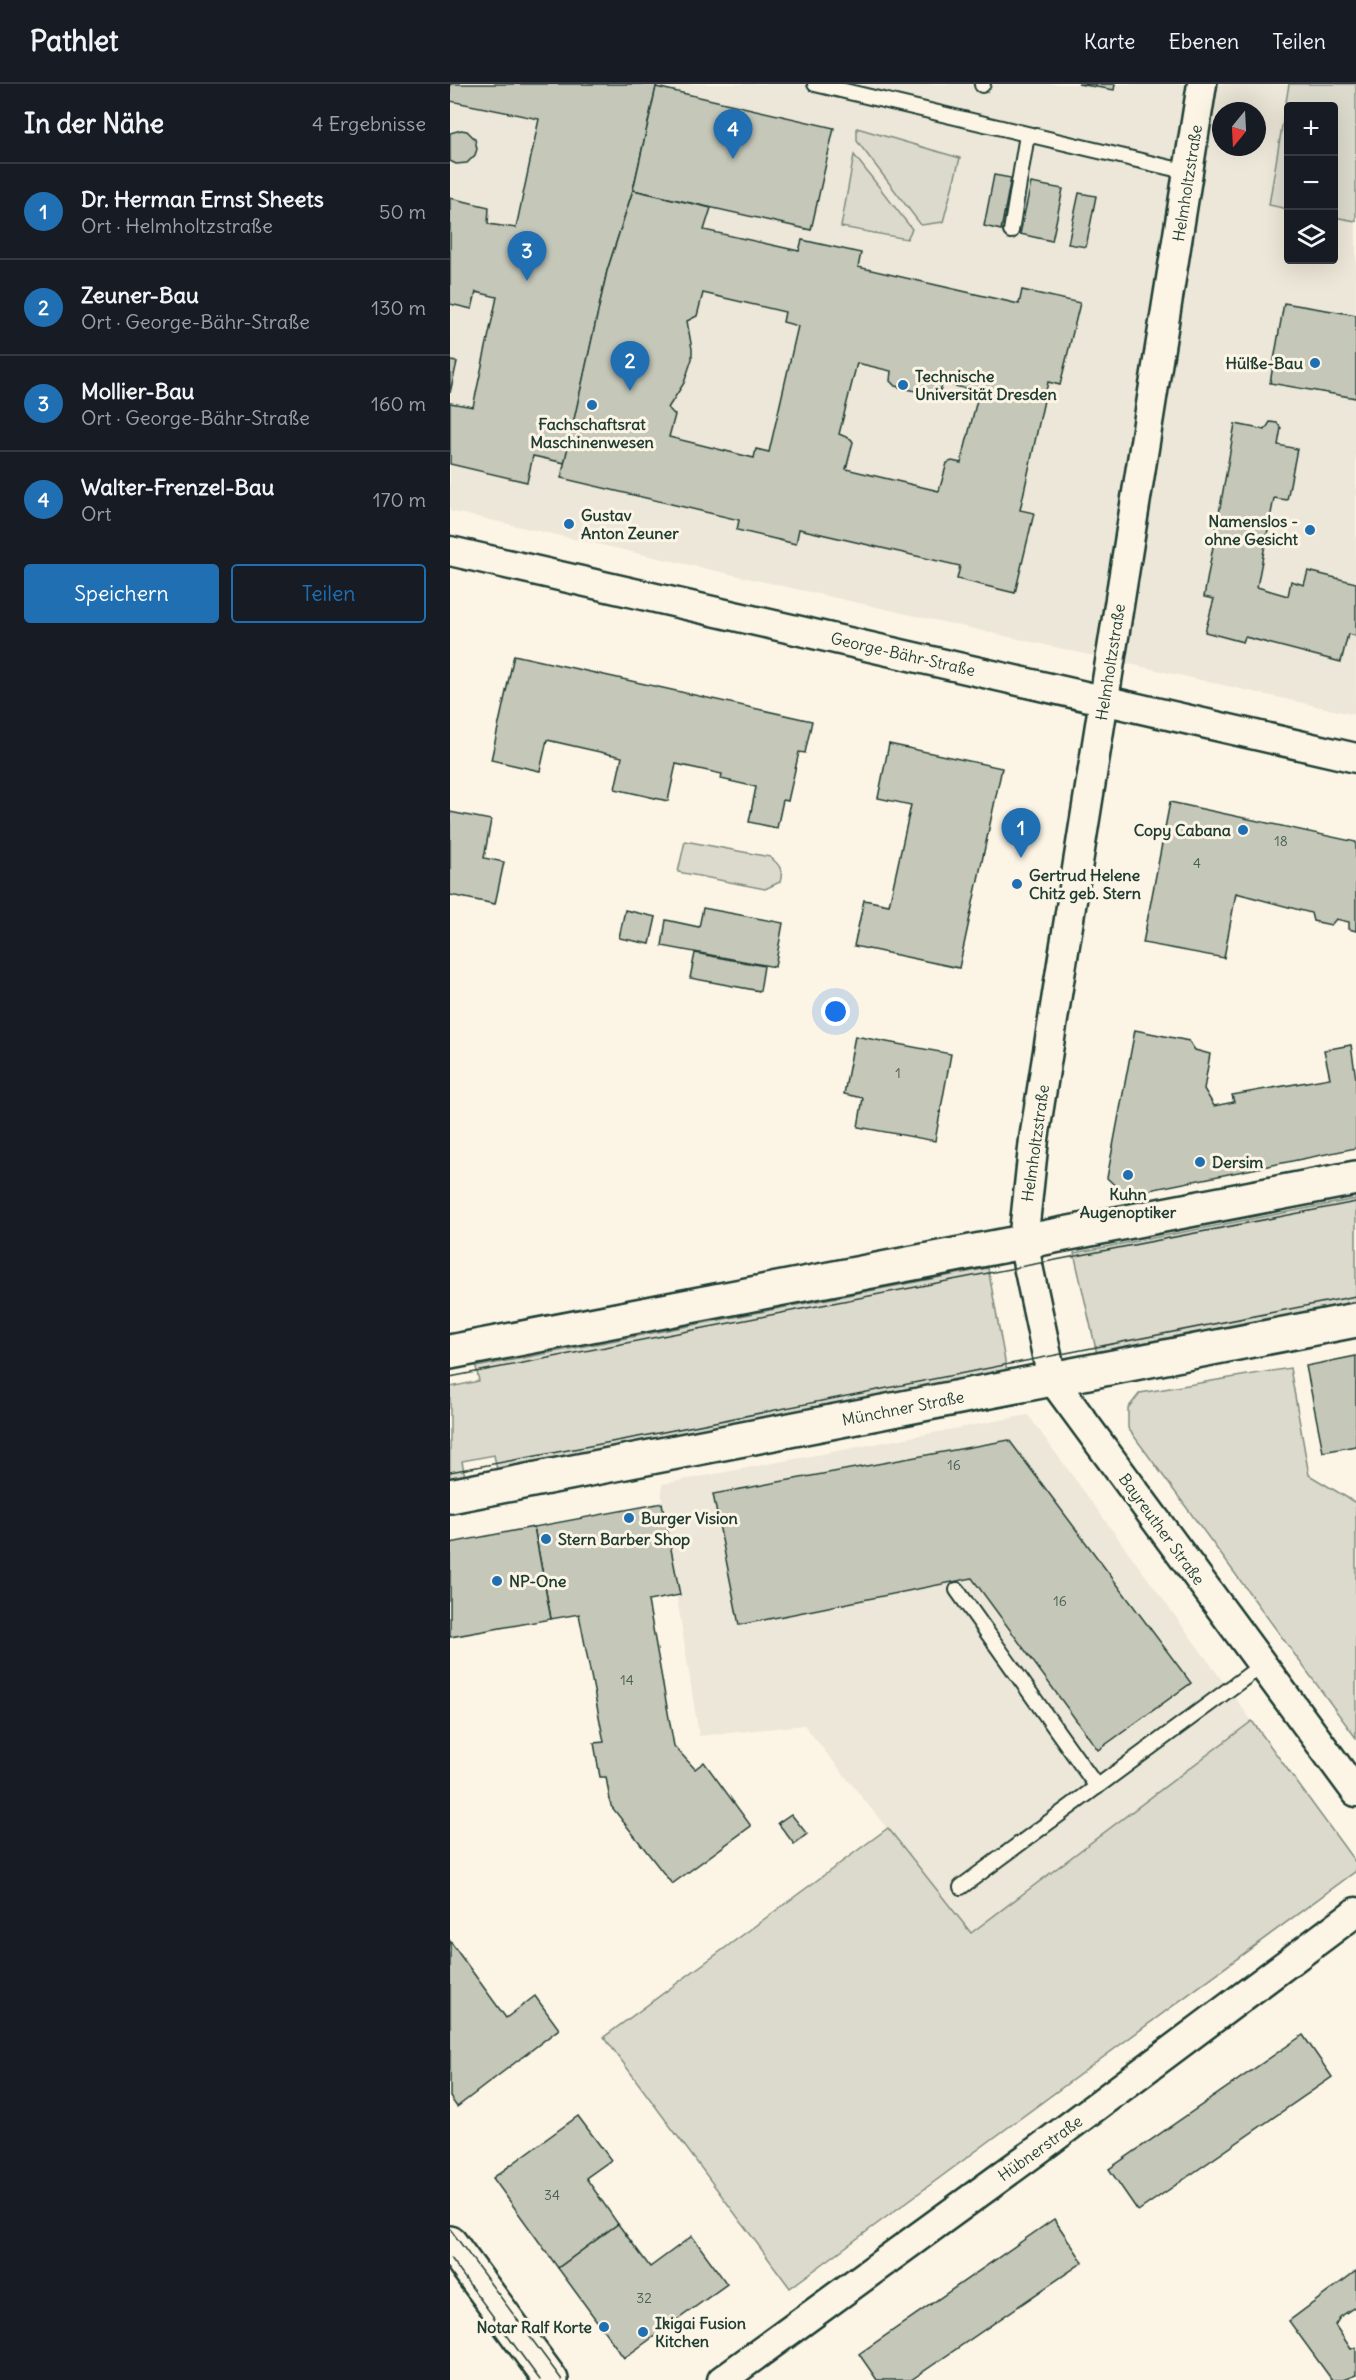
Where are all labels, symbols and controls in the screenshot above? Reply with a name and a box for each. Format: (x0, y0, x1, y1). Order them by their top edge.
text: Pathlet (30, 23, 119, 59)
text: Karte (1084, 28, 1135, 55)
text: Ebenen (1168, 28, 1239, 55)
text: Teilen (1272, 28, 1326, 55)
north arrow (1212, 102, 1266, 156)
map controls (1284, 102, 1338, 264)
button: + (1284, 102, 1338, 156)
text: In der Nähe (24, 107, 164, 140)
pin: 4 (714, 110, 752, 159)
text: 4 Ergebnisse (312, 111, 426, 136)
street label: Helmholtzstraße (1168, 123, 1206, 243)
button: − (1284, 156, 1338, 210)
text: Dr. Herman Ernst Sheets (81, 185, 324, 213)
text: 1 (40, 199, 47, 224)
text: 50 m (379, 199, 426, 224)
button: layers (1284, 210, 1338, 264)
text: Ort · Helmholtzstraße (81, 213, 273, 238)
pin: 3 (508, 232, 547, 281)
text: Zeuner-Bau (81, 281, 199, 309)
text: 2 (38, 295, 49, 320)
text: 130 m (371, 295, 426, 320)
text: Ort · George-Bähr-Straße (81, 309, 310, 334)
pin: 2 (610, 342, 650, 391)
place label: Hülße-Bau (1226, 353, 1304, 373)
marker: Hülße-Bau (1308, 356, 1322, 370)
place label: Technische Universität Dresden (915, 366, 1057, 404)
text: Mollier-Bau (81, 377, 194, 405)
marker: Technische Universität Dresden (896, 378, 910, 392)
text: 3 (38, 391, 49, 416)
text: 160 m (371, 391, 426, 416)
marker: Fachschaftsrat Maschinenwesen (585, 398, 599, 412)
text: Ort · George-Bähr-Straße (81, 405, 310, 430)
place label: Fachschaftsrat Maschinenwesen (530, 414, 654, 452)
text: Walter-Frenzel-Bau (81, 473, 274, 501)
text: 4 (38, 487, 49, 512)
text: 170 m (373, 487, 426, 512)
text: Ort (81, 501, 111, 526)
place label: Gustav Anton Zeuner (581, 505, 679, 543)
place label: Namenslos - ohne Gesicht (1204, 511, 1299, 549)
marker: Gustav Anton Zeuner (562, 517, 576, 531)
marker: Namenslos - ohne Gesicht (1303, 523, 1317, 537)
button: Speichern (24, 564, 219, 623)
button: Teilen (231, 564, 426, 623)
street label: Helmholtzstraße (1091, 602, 1129, 722)
street label: George-Bähr-Straße (829, 628, 977, 680)
pin: 1 (1002, 808, 1040, 858)
place label: Copy Cabana (1134, 820, 1231, 841)
marker: Copy Cabana (1236, 823, 1250, 837)
house number: 18 (1274, 832, 1288, 850)
house number: 4 (1193, 854, 1201, 872)
place label: Gertrud Helene Chitz geb. Stern (1029, 865, 1141, 904)
marker: Gertrud Helene Chitz geb. Stern (1010, 877, 1024, 891)
your location (821, 997, 850, 1026)
house number: 1 (895, 1064, 901, 1082)
street label: Helmholtzstraße (1017, 1083, 1053, 1203)
place label: Dersim (1212, 1152, 1263, 1172)
marker: Dersim (1193, 1155, 1207, 1169)
marker: Kuhn Augenoptiker (1121, 1168, 1135, 1182)
place label: Kuhn Augenoptiker (1080, 1184, 1177, 1223)
street label: Münchner Straße (840, 1386, 966, 1430)
house number: 16 (947, 1456, 961, 1474)
street label: Bayreuther Straße (1115, 1469, 1209, 1589)
place label: Burger Vision (641, 1508, 738, 1529)
marker: Burger Vision (622, 1511, 636, 1525)
place label: Stern Barber Shop (558, 1529, 690, 1550)
marker: Stern Barber Shop (539, 1532, 553, 1546)
place label: NP-One (509, 1571, 567, 1591)
marker: NP-One (490, 1574, 504, 1588)
house number: 16 (1053, 1592, 1067, 1610)
house number: 14 (620, 1671, 634, 1689)
street label: Hübnerstraße (994, 2111, 1086, 2185)
house number: 34 (544, 2186, 560, 2204)
house number: 32 (636, 2289, 652, 2307)
place label: Ikigai Fusion Kitchen (655, 2313, 746, 2351)
place label: Notar Ralf Korte (476, 2317, 592, 2337)
marker: Notar Ralf Korte (597, 2320, 611, 2334)
marker: Ikigai Fusion Kitchen (636, 2325, 650, 2339)

